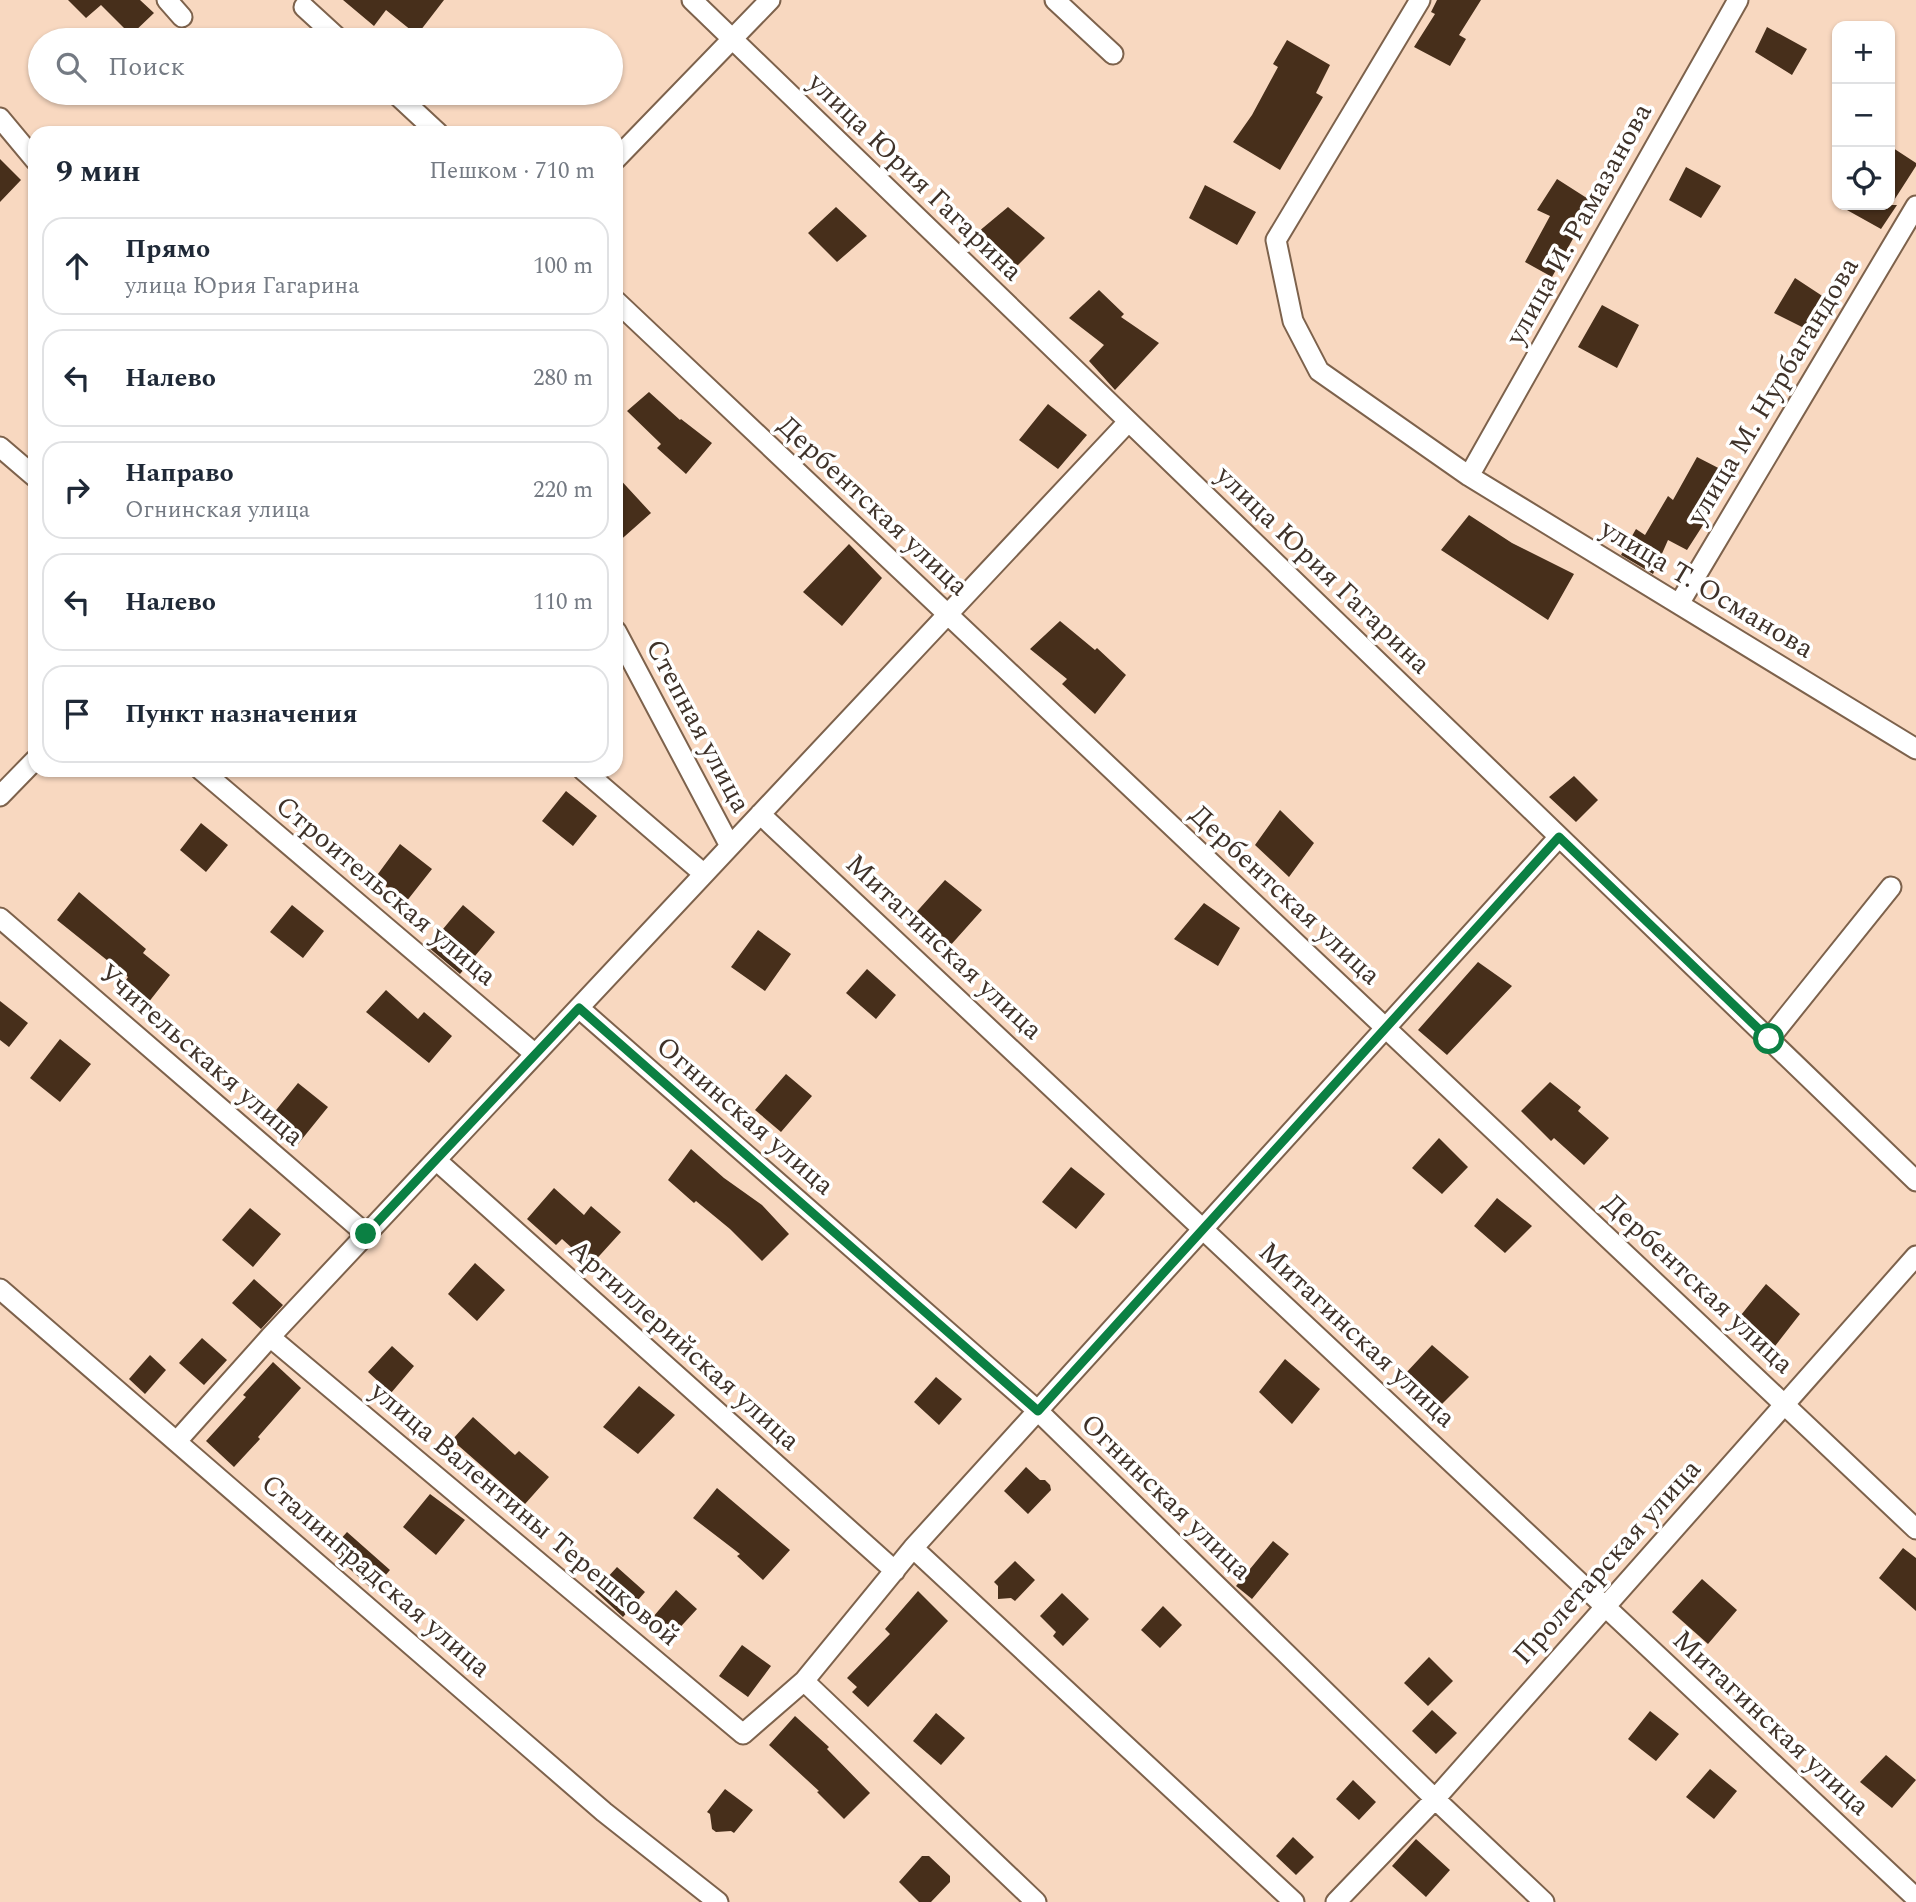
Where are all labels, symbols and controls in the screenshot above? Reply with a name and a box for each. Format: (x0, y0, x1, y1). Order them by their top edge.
map controls (1832, 21, 1895, 210)
button: + (1832, 21, 1895, 84)
search box (28, 28, 623, 105)
text: Поиск (108, 47, 185, 87)
icon: search (52, 48, 90, 86)
street label: улица Юрия Гагарина (797, 62, 1033, 292)
button: − (1832, 84, 1895, 147)
street label: улица И. Рамазанова (1494, 95, 1664, 354)
button: locate (1832, 147, 1895, 210)
text: 9 мин (56, 149, 141, 195)
text: Пешком · 710 m (429, 154, 595, 189)
text: Прямо (125, 229, 210, 269)
icon: ahead (58, 247, 96, 285)
street label: улица М. Нурбагандова (1675, 248, 1870, 534)
text: 100 m (533, 249, 593, 284)
text: улица Юрия Гагарина (125, 269, 359, 304)
text: Налево (125, 358, 216, 398)
icon: left (58, 359, 96, 397)
text: 280 m (533, 361, 593, 396)
street label: Дербентская улица (767, 405, 979, 607)
text: Направо (125, 453, 234, 493)
street label: улица Юрия Гагарина (1205, 455, 1441, 685)
icon: right (58, 471, 96, 509)
text: 220 m (533, 473, 593, 508)
text: Огнинская улица (125, 493, 310, 528)
street label: улица Т. Османова (1591, 508, 1822, 670)
text: Налево (125, 582, 216, 622)
icon: left (58, 583, 96, 621)
text: 110 m (533, 585, 593, 620)
street label: Степная улица (634, 631, 762, 821)
text: Пункт назначения (125, 694, 358, 734)
icon: arrive (58, 695, 96, 733)
street label: Строительская улица (266, 785, 506, 997)
street label: Дербентская улица (1179, 794, 1391, 996)
street label: Митагинская улица (835, 844, 1053, 1051)
street label: Учительскакя улица (88, 953, 314, 1157)
route start (1753, 1023, 1784, 1054)
street label: Огнинская улица (646, 1026, 844, 1206)
street label: Дербентская улица (1592, 1183, 1804, 1385)
route end (350, 1218, 381, 1249)
street label: Артиллерийская улица (558, 1229, 810, 1462)
street label: Митагинская улица (1248, 1232, 1466, 1439)
street label: улица Валентины Терешковой (360, 1370, 690, 1657)
street label: Огнинская улица (1070, 1403, 1262, 1591)
street label: Пролетарская улица (1502, 1449, 1712, 1675)
street label: Сталинградская улица (251, 1464, 501, 1689)
street label: Митагинская улица (1662, 1620, 1880, 1827)

